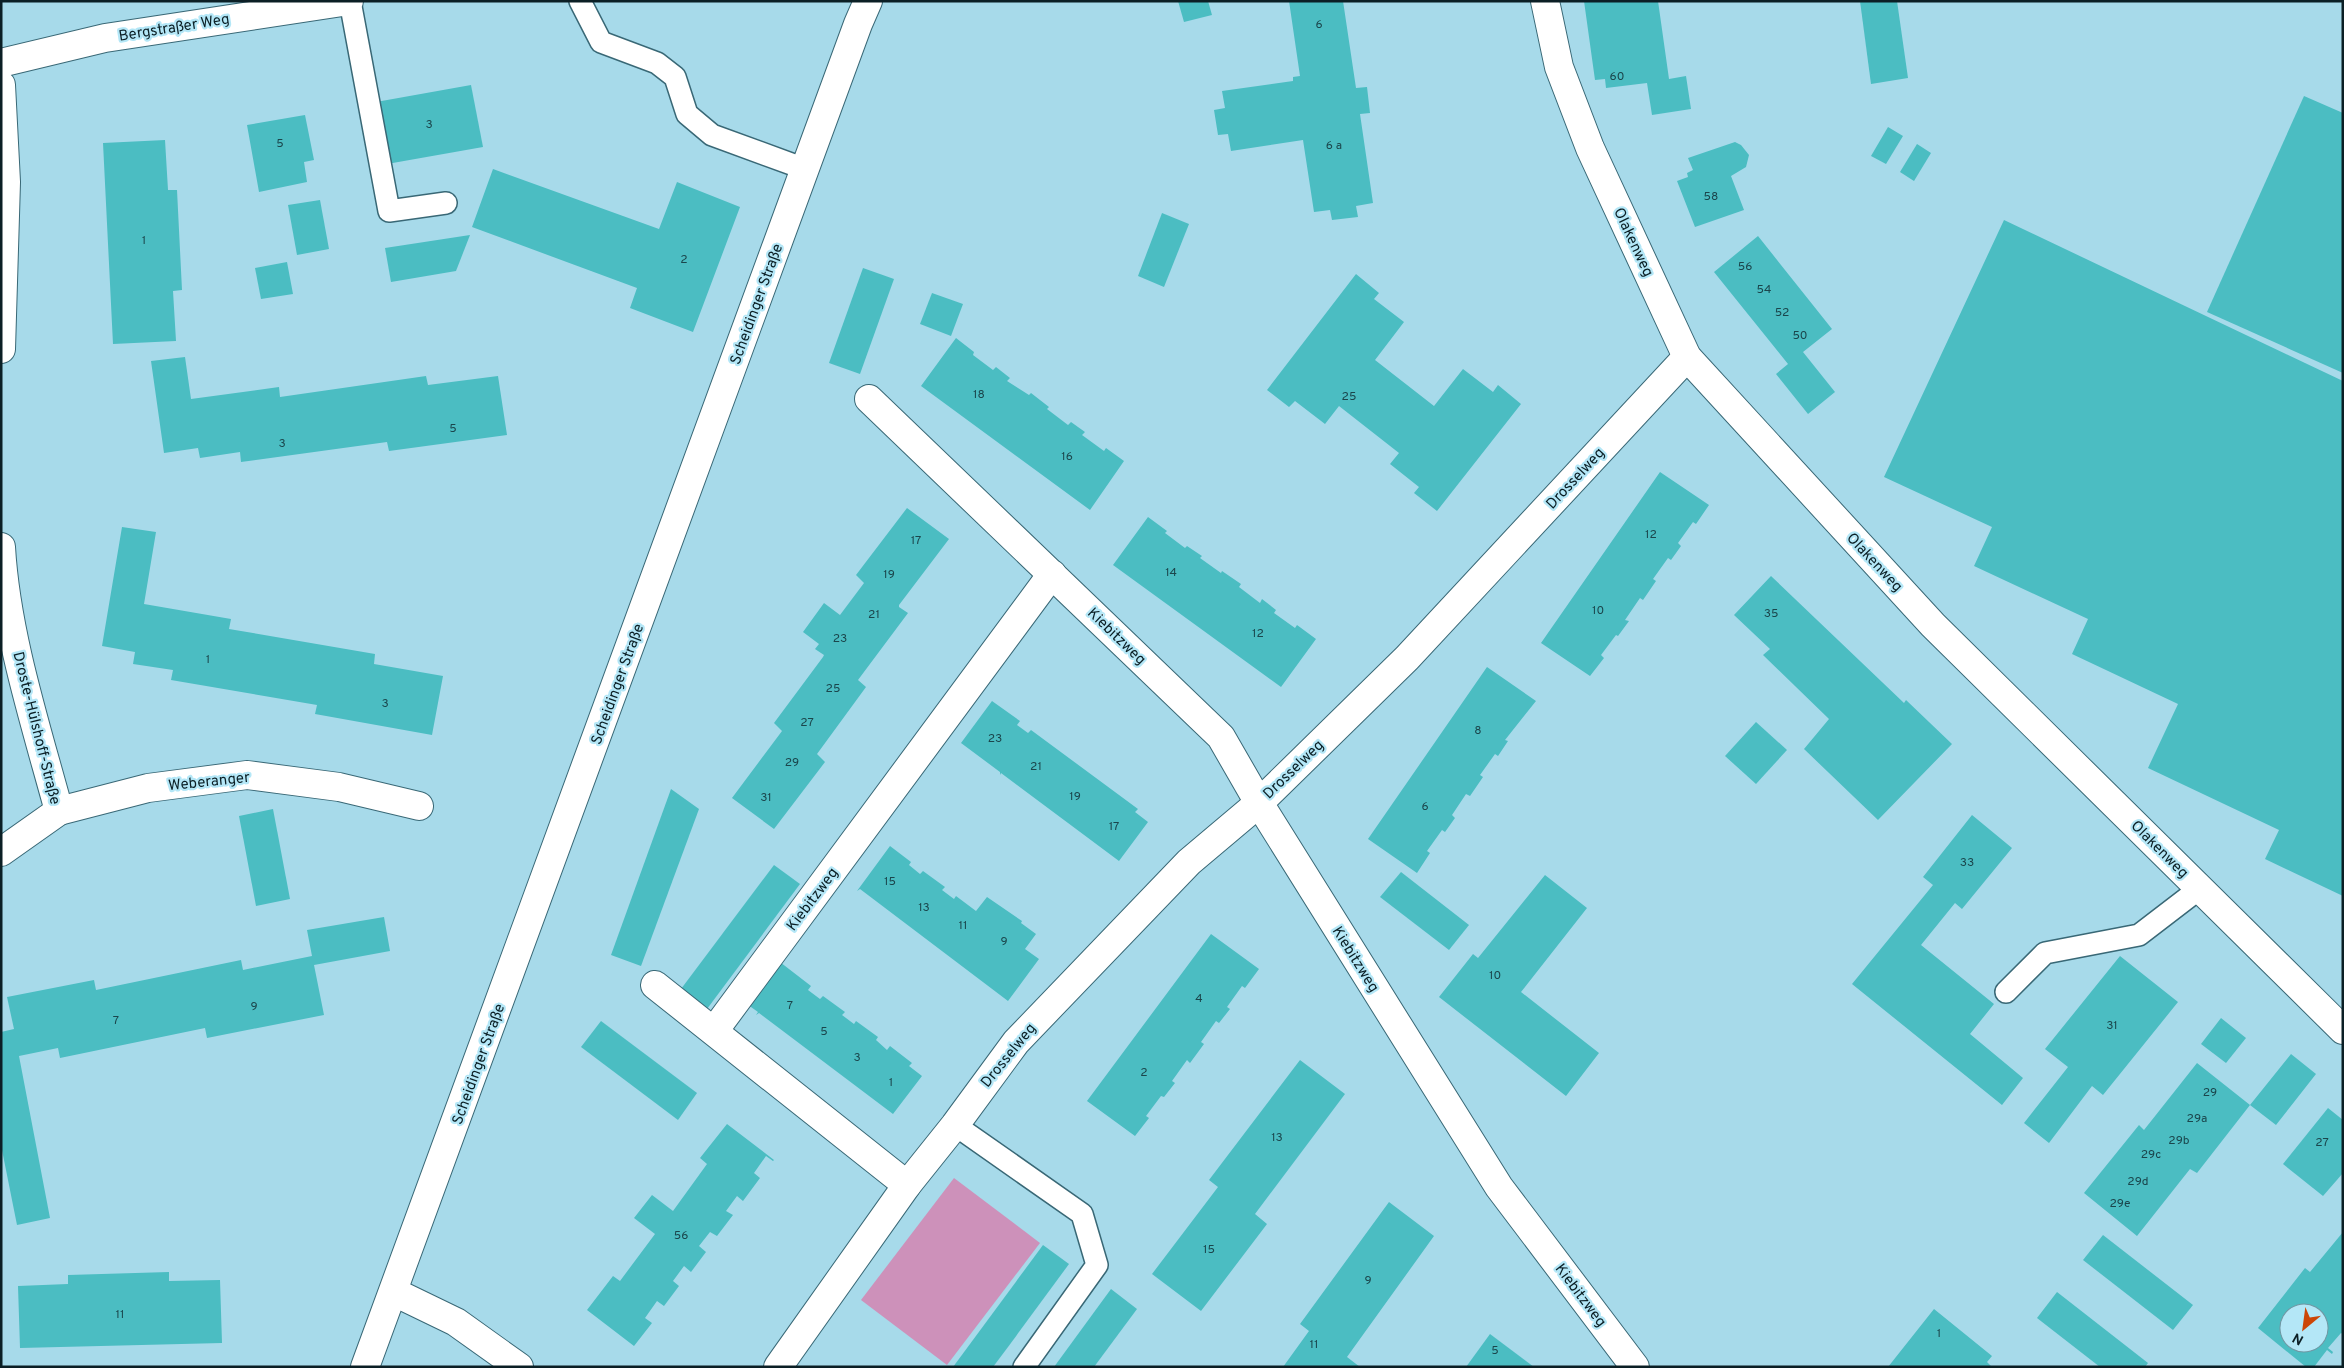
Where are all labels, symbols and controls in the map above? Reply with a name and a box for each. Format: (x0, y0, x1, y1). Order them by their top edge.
street label: Bergstraßer Weg (117, 10, 231, 47)
house number: 6 (1315, 17, 1323, 33)
house number: 60 (1610, 69, 1624, 85)
house number: 3 (425, 117, 433, 133)
house number: 5 (276, 136, 284, 152)
house number: 6 a (1326, 138, 1342, 154)
house number: 58 (1704, 189, 1718, 205)
street label: Olakenweg (1608, 205, 1657, 280)
house number: 1 (142, 233, 146, 249)
street label: Scheidinger Straße (727, 241, 788, 368)
house number: 2 (680, 252, 688, 268)
house number: 56 (1738, 259, 1752, 275)
house number: 54 (1756, 282, 1772, 298)
house number: 52 (1775, 305, 1789, 321)
house number: 50 (1792, 328, 1808, 344)
house number: 18 (973, 387, 985, 403)
house number: 25 (1342, 389, 1356, 405)
house number: 5 (449, 421, 457, 437)
house number: 3 (278, 436, 286, 452)
street label: Drosselweg (1543, 444, 1609, 514)
house number: 16 (1061, 449, 1073, 465)
house number: 12 (1645, 527, 1657, 543)
street label: Olakenweg (1842, 529, 1906, 597)
house number: 17 (911, 533, 921, 549)
house number: 14 (1165, 565, 1177, 581)
house number: 19 (883, 567, 895, 583)
house number: 10 (1592, 603, 1604, 619)
street label: Kiebitzweg (1083, 604, 1149, 670)
house number: 35 (1764, 606, 1778, 622)
house number: 21 (868, 607, 880, 623)
street label: Scheidinger Straße (588, 621, 649, 748)
house number: 12 (1252, 626, 1264, 642)
house number: 23 (833, 631, 847, 647)
street label: Droste-Hülshoff-Straße (7, 650, 64, 807)
house number: 1 (206, 652, 210, 668)
house number: 25 (826, 681, 840, 697)
house number: 3 (381, 696, 389, 712)
house number: 27 (800, 715, 814, 731)
house number: 8 (1474, 723, 1482, 739)
house number: 23 (988, 731, 1002, 747)
street label: Drosselweg (1260, 736, 1328, 804)
house number: 29 (785, 755, 799, 771)
house number: 21 (1030, 759, 1042, 775)
street label: Weberanger (167, 769, 251, 796)
house number: 19 (1069, 789, 1081, 805)
house number: 31 (760, 790, 772, 806)
house number: 6 (1421, 799, 1429, 815)
street label: Olakenweg (2126, 817, 2192, 883)
house number: 17 (1109, 819, 1119, 835)
house number: 33 (1960, 855, 1974, 871)
street label: Kiebitzweg (783, 864, 843, 935)
house number: 15 (884, 874, 896, 890)
house number: 13 (918, 900, 930, 916)
house number: 11 (959, 918, 967, 934)
street label: Kiebitzweg (1327, 923, 1382, 996)
house number: 9 (1000, 934, 1008, 950)
house number: 10 (1489, 968, 1501, 984)
house number: 4 (1195, 991, 1203, 1007)
house number: 7 (787, 998, 793, 1014)
house number: 9 (250, 999, 258, 1015)
street label: Scheidinger Straße (449, 1001, 510, 1128)
house number: 7 (113, 1013, 119, 1029)
house number: 31 (2106, 1018, 2118, 1034)
street label: Drosselweg (977, 1020, 1041, 1092)
house number: 5 (820, 1024, 828, 1040)
house number: 3 (853, 1050, 861, 1066)
house number: 2 (1140, 1065, 1148, 1081)
house number: 1 (889, 1075, 893, 1091)
house number: 29 (2203, 1085, 2217, 1101)
house number: 29a (2187, 1111, 2207, 1127)
house number: 13 (1271, 1130, 1283, 1146)
house number: 29b (2168, 1133, 2190, 1149)
house number: 27 (2315, 1135, 2329, 1151)
house number: 29c (2141, 1147, 2161, 1163)
house number: 29d (2127, 1174, 2149, 1190)
house number: 29e (2110, 1196, 2130, 1212)
house number: 56 (674, 1228, 688, 1244)
house number: 15 (1203, 1242, 1215, 1258)
street label: Kiebitzweg (1550, 1260, 1610, 1331)
house number: 9 (1364, 1273, 1372, 1289)
north arrow (2279, 1303, 2329, 1353)
house number: 11 (116, 1307, 124, 1323)
house number: 1 (1937, 1326, 1941, 1342)
text: N (2290, 1328, 2307, 1348)
house number: 11 (1310, 1337, 1318, 1353)
house number: 5 (1491, 1343, 1499, 1359)

